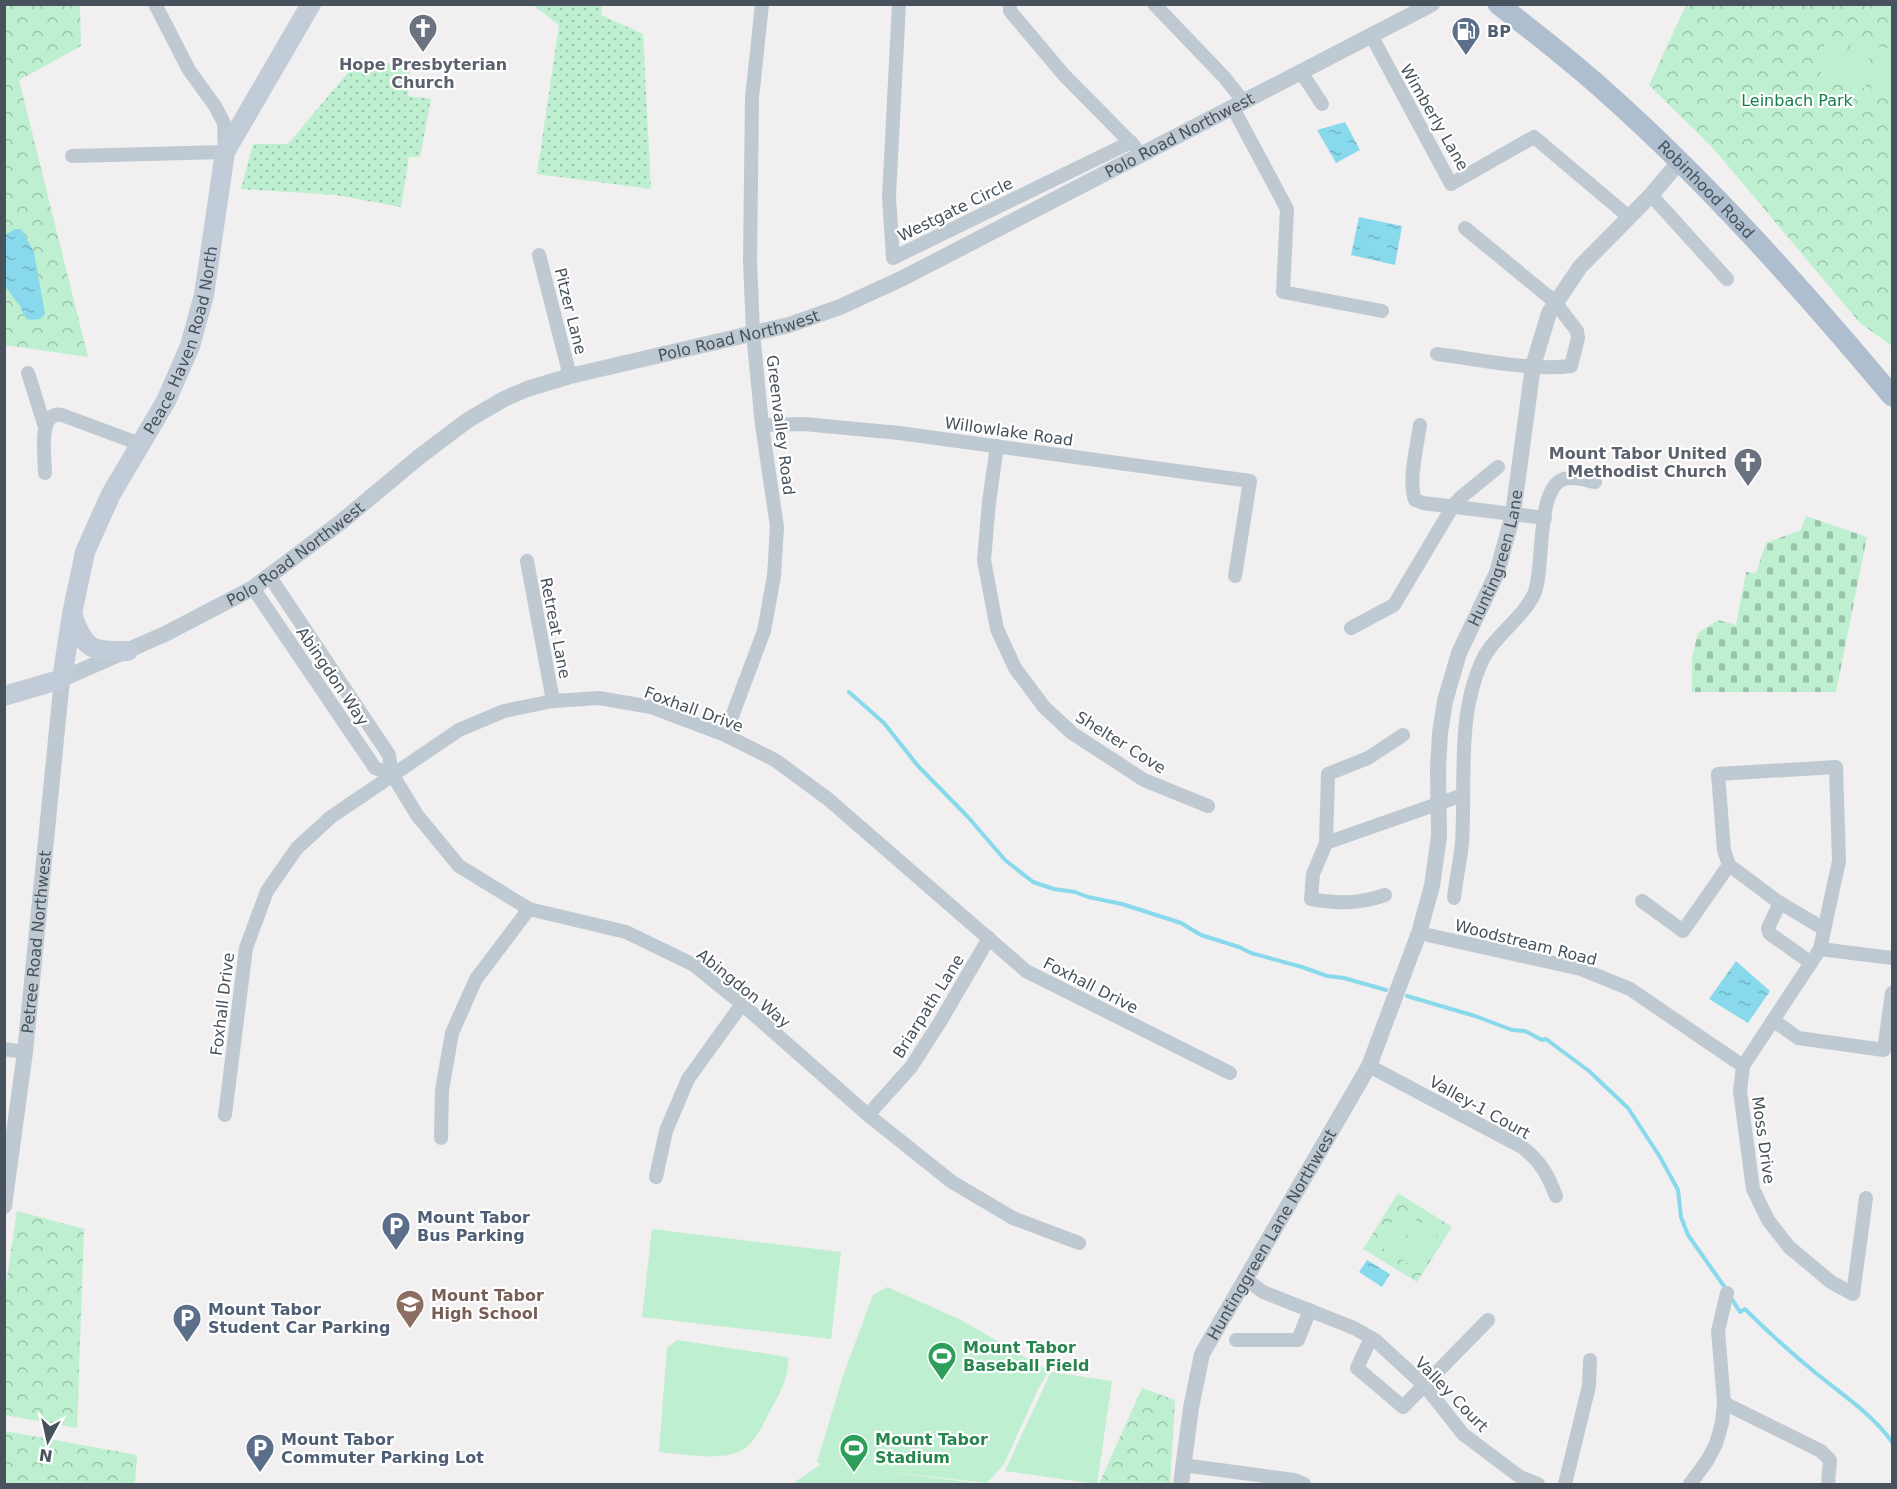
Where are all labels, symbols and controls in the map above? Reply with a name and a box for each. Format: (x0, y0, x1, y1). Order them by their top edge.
church icon: Hope Presbyterian Church (407, 12, 439, 54)
fuel station icon: BP (1450, 15, 1482, 57)
place label: BP (1487, 22, 1511, 41)
place label: Hope Presbyterian Church (339, 55, 507, 92)
street label: Wimberly Lane (1396, 61, 1473, 174)
street label: Polo Road Northwest (1102, 89, 1257, 182)
park label: Leinbach Park (1741, 91, 1854, 110)
street label: Robinhood Road (1654, 136, 1758, 243)
street label: Westgate Circle (895, 173, 1016, 245)
street label: Peace Haven Road North (140, 245, 221, 438)
street label: Pitzer Lane (551, 266, 590, 356)
street label: Polo Road Northwest (656, 306, 822, 365)
street label: Greenvalley Road (762, 354, 799, 496)
street label: Willowlake Road (943, 413, 1074, 450)
place label: Mount Tabor United Methodist Church (1549, 444, 1727, 481)
church icon: Mount Tabor United Methodist Church (1732, 446, 1764, 488)
street label: Huntingreen Lane (1464, 489, 1526, 629)
street label: Polo Road Northwest (223, 498, 368, 610)
street label: Retreat Lane (536, 576, 575, 680)
street label: Abingdon Way (293, 623, 373, 729)
street label: Foxhall Drive (642, 683, 746, 736)
street label: Shelter Cove (1072, 707, 1169, 778)
street label: Petree Road Northwest (18, 850, 55, 1034)
street label: Woodstream Road (1453, 916, 1599, 969)
street label: Abingdon Way (693, 945, 794, 1032)
street label: Foxhall Drive (207, 951, 238, 1057)
street label: Briarpath Lane (889, 951, 968, 1062)
street label: Foxhall Drive (1040, 953, 1141, 1018)
street label: Valley-1 Court (1426, 1072, 1534, 1143)
street label: Moss Drive (1748, 1095, 1779, 1185)
street label: Huntinggreen Lane Northwest (1203, 1126, 1340, 1344)
place label: Mount Tabor Bus Parking (417, 1208, 530, 1245)
parking icon: Mount Tabor Bus Parking (380, 1210, 412, 1252)
place label: Mount Tabor High School (431, 1286, 544, 1323)
school or university icon: Mount Tabor High School (394, 1288, 426, 1330)
place label: Mount Tabor Student Car Parking (208, 1300, 390, 1337)
parking icon: Mount Tabor Student Car Parking (171, 1302, 203, 1344)
place label: Mount Tabor Baseball Field (963, 1338, 1089, 1375)
sports icon: Mount Tabor Baseball Field (926, 1340, 958, 1382)
street label: Valley Court (1411, 1353, 1492, 1436)
north arrow (18, 1411, 78, 1471)
place label: Mount Tabor Commuter Parking Lot (281, 1430, 484, 1467)
place label: Mount Tabor Stadium (875, 1430, 988, 1467)
parking icon: Mount Tabor Commuter Parking Lot (244, 1432, 276, 1474)
sports icon: Mount Tabor Stadium (838, 1432, 870, 1474)
text: N (38, 1445, 54, 1466)

